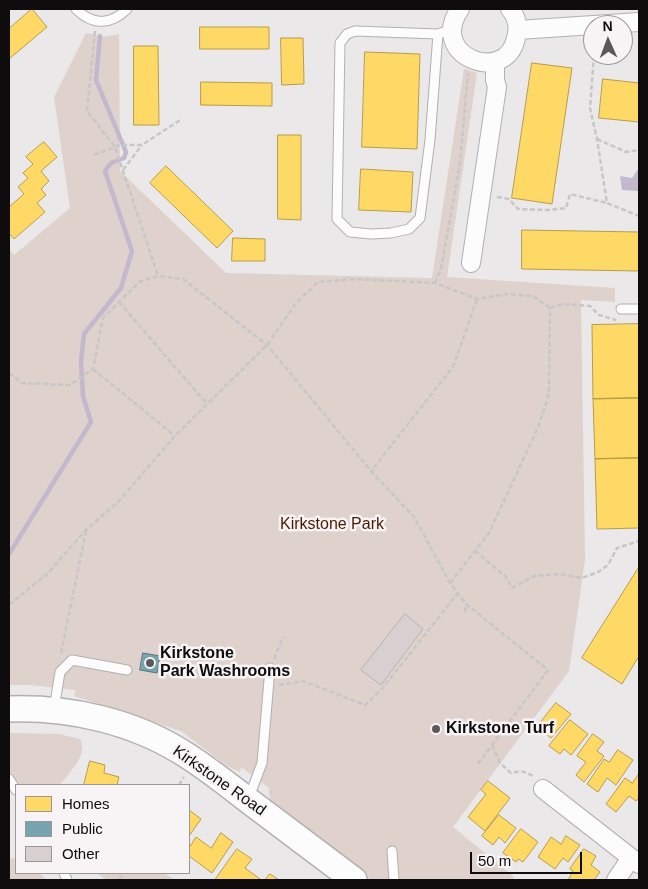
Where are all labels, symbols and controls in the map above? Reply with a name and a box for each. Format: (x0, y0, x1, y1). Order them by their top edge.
north arrow (583, 15, 633, 65)
text: N (602, 18, 613, 34)
park label: Kirkstone Park (280, 515, 384, 535)
place label: Kirkstone Park Washrooms (160, 644, 290, 682)
marker: Kirkstone Park Washrooms (144, 657, 156, 669)
place label: Kirkstone Turf (446, 719, 554, 739)
marker: Kirkstone Turf (430, 723, 442, 735)
street label: Kirkstone Road (169, 742, 269, 820)
legend (15, 784, 190, 874)
text: Homes (62, 795, 110, 812)
text: Public (62, 820, 103, 837)
scale bar (473, 842, 586, 874)
text: Other (62, 845, 100, 862)
text: 50 m (478, 852, 511, 869)

